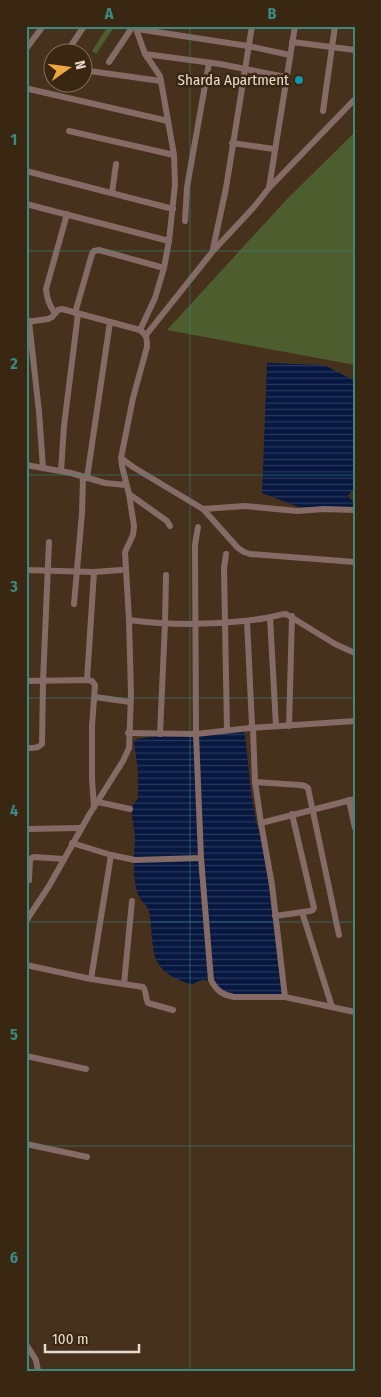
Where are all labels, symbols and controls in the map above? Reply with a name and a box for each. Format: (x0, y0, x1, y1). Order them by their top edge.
text: A (104, 4, 114, 23)
text: B (268, 4, 277, 23)
north arrow (42, 42, 92, 92)
text: N (71, 59, 89, 71)
place label: Sharda Apartment (178, 71, 289, 89)
marker: Sharda Apartment (293, 74, 305, 86)
text: 1 (11, 130, 17, 149)
text: 2 (9, 354, 18, 373)
text: 3 (9, 577, 18, 596)
text: 4 (10, 801, 18, 820)
text: 5 (10, 1025, 18, 1044)
text: 6 (10, 1248, 18, 1267)
scale bar (45, 1322, 139, 1354)
text: 100 m (52, 1330, 89, 1348)

